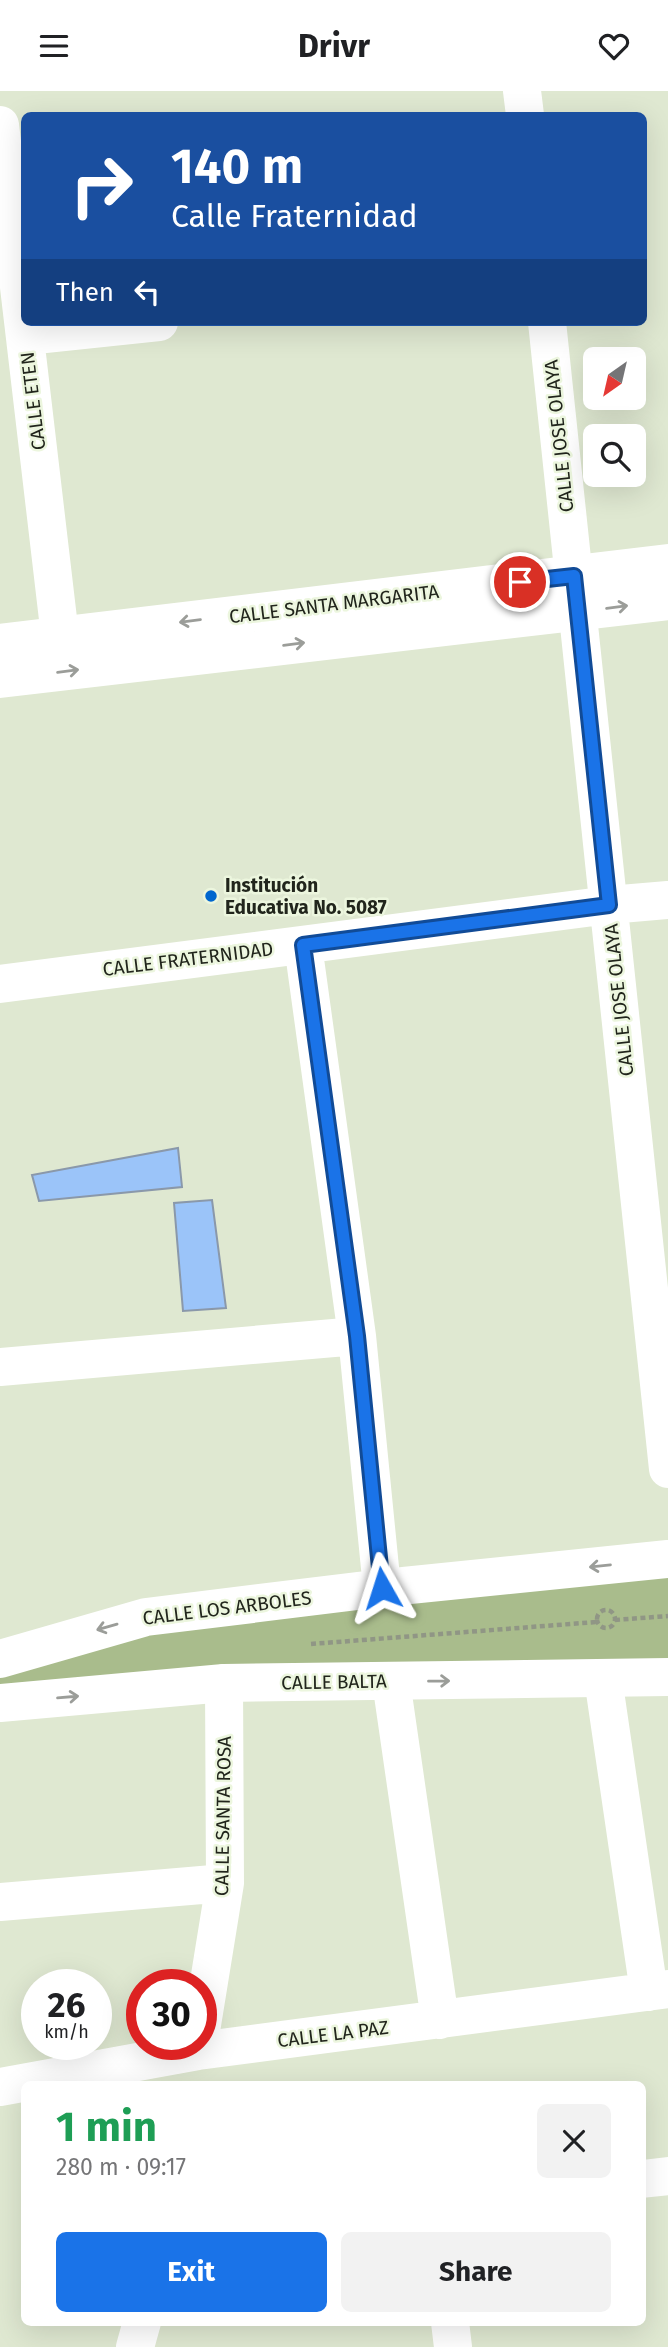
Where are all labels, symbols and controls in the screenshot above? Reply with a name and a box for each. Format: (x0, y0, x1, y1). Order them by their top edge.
icon: menu (35, 27, 73, 65)
text: Drivr (298, 27, 370, 65)
icon: heart (595, 27, 633, 65)
text: 140 m (171, 137, 303, 196)
icon: right (56, 140, 147, 231)
text: Calle Fraternidad (171, 197, 418, 235)
icon: left (128, 273, 166, 311)
text: Then (56, 277, 114, 308)
north arrow (583, 347, 646, 409)
map controls (583, 347, 646, 487)
street label: CALLE ETEN (16, 351, 50, 451)
street label: CALLE JOSE OLAYA (540, 359, 578, 513)
button: search (583, 424, 646, 487)
pin (490, 552, 550, 612)
icon: arrive (501, 563, 539, 601)
street label: CALLE SANTA MARGARITA (228, 580, 440, 628)
one-way arrow (605, 600, 628, 613)
one-way arrow (179, 615, 201, 628)
one-way arrow (282, 638, 305, 651)
one-way arrow (56, 664, 79, 677)
place label: Institución Educativa No. 5087 (225, 874, 387, 919)
marker: Institución Educativa No. 5087 (203, 888, 219, 904)
street label: CALLE JOSE OLAYA (600, 923, 638, 1077)
street label: CALLE FRATERNIDAD (101, 937, 275, 981)
position arrow (345, 1551, 419, 1625)
one-way arrow (589, 1560, 612, 1573)
street label: CALLE LOS ARBOLES (141, 1586, 313, 1630)
one-way arrow (97, 1622, 119, 1635)
street label: CALLE BALTA (281, 1670, 387, 1694)
one-way arrow (427, 1674, 450, 1687)
one-way arrow (56, 1690, 79, 1703)
street label: CALLE SANTA ROSA (210, 1736, 236, 1896)
speed limit sign: 30 (126, 1969, 217, 2060)
text: 26 (48, 1984, 85, 2026)
street label: CALLE LA PAZ (276, 2016, 390, 2052)
text: km/h (44, 2021, 89, 2043)
text: 1 min (56, 2102, 157, 2152)
button: close (537, 2104, 611, 2178)
text: 280 m · 09:17 (56, 2153, 186, 2181)
button: Exit (56, 2232, 327, 2312)
button: Share (341, 2232, 611, 2312)

